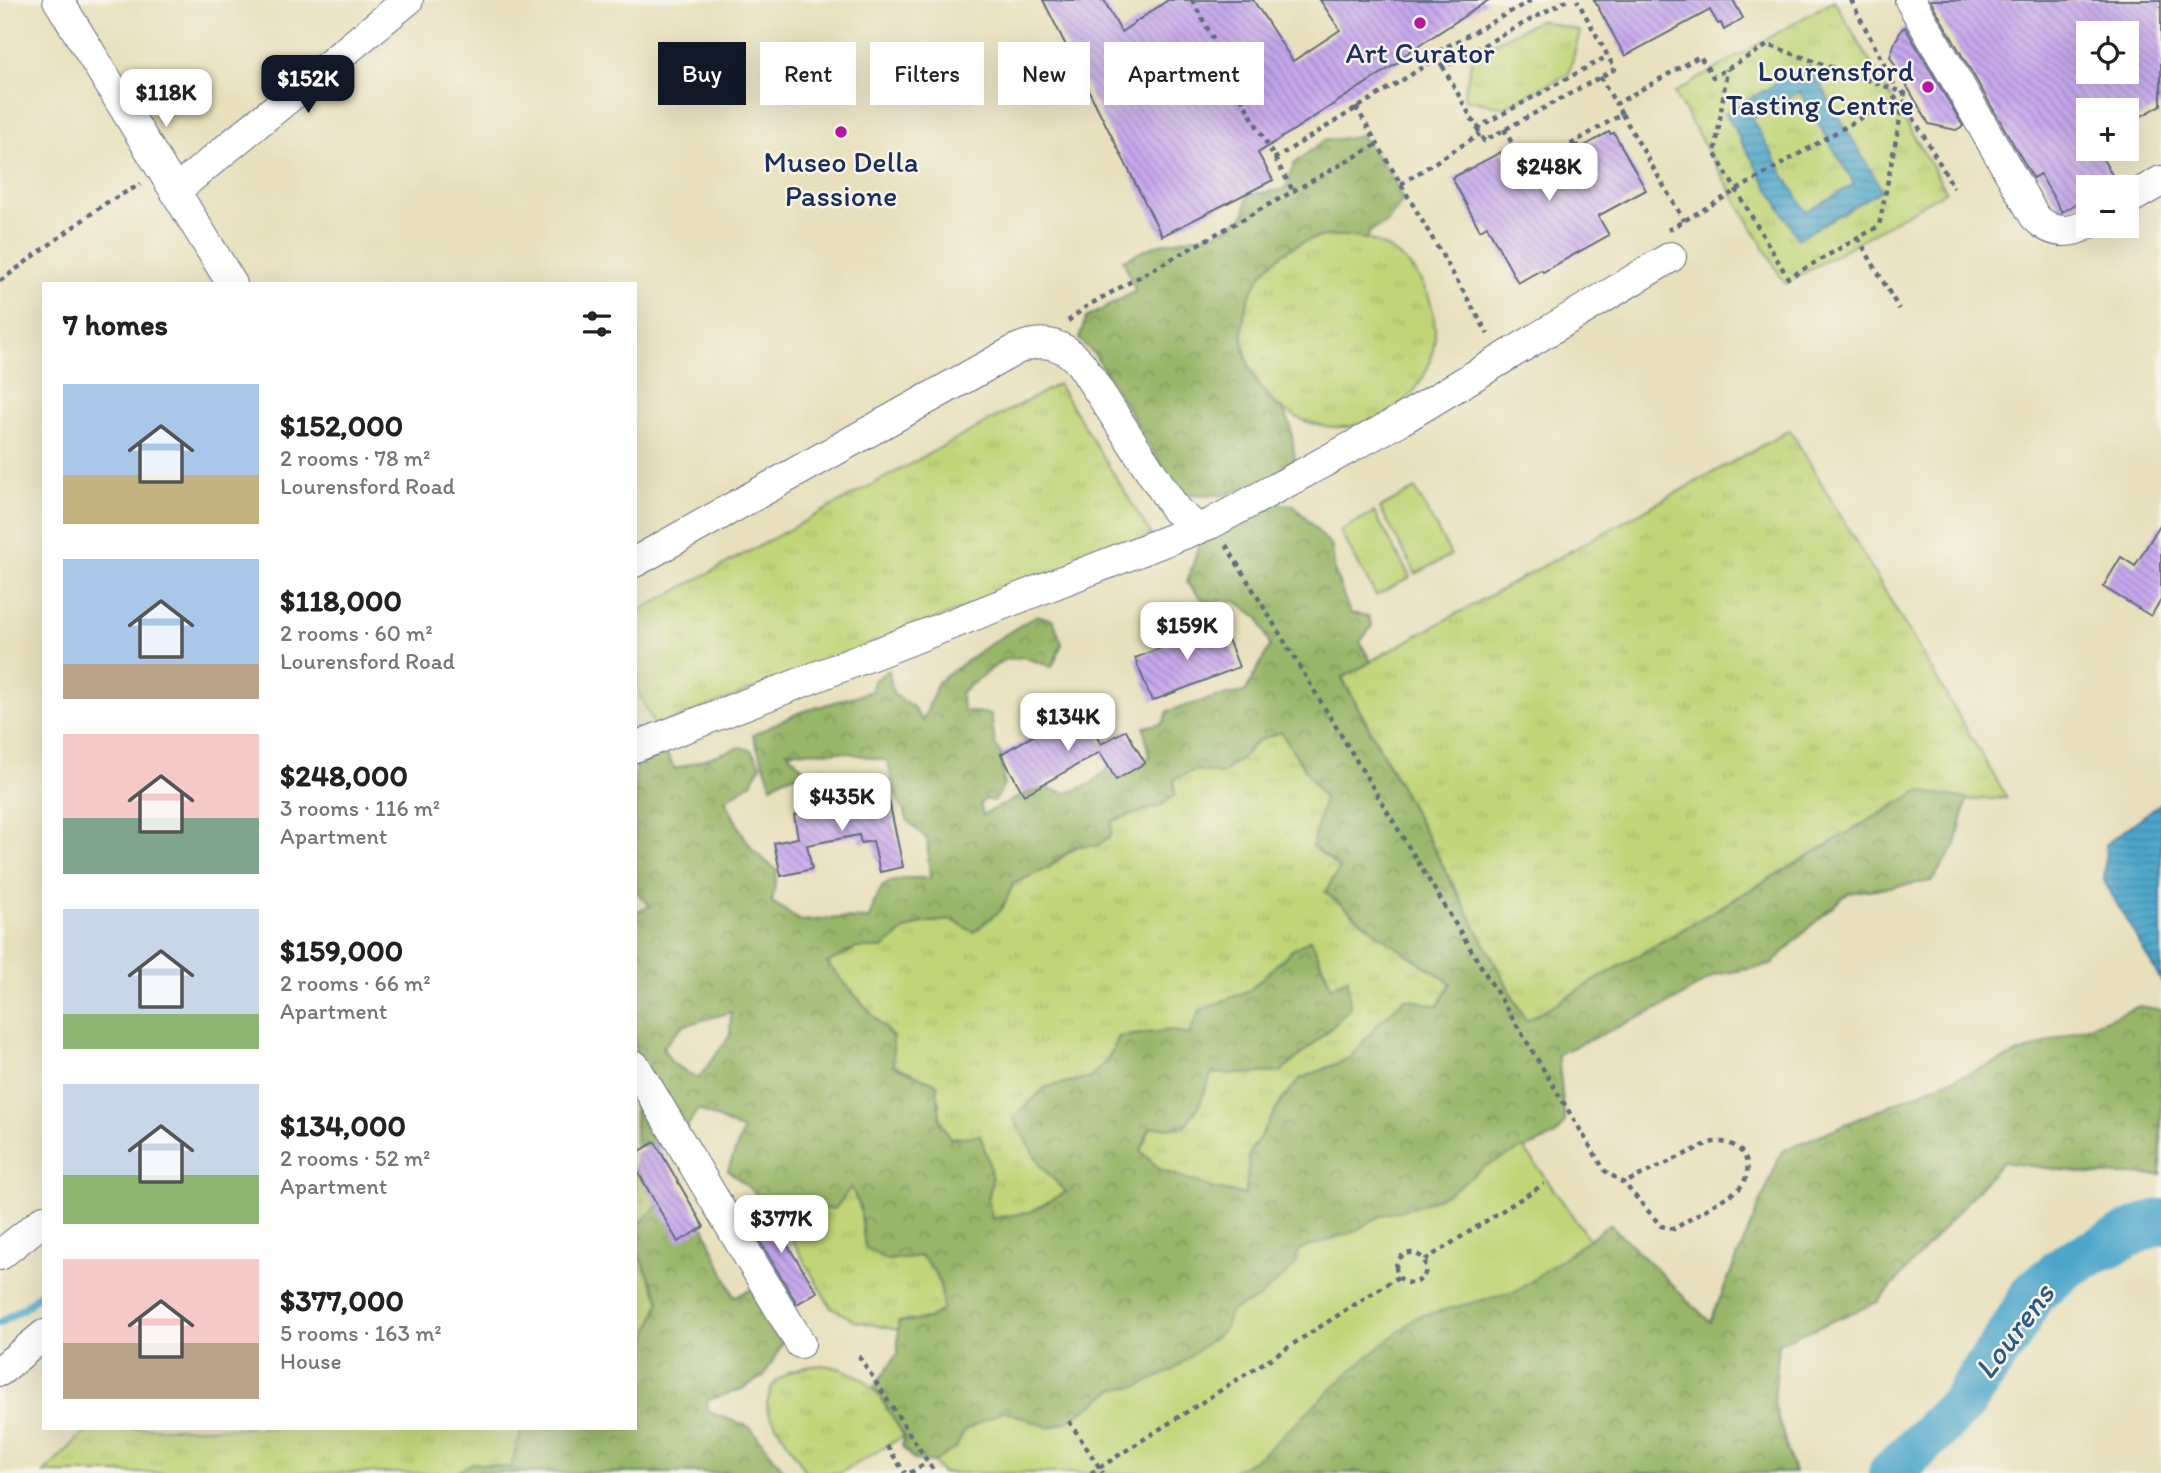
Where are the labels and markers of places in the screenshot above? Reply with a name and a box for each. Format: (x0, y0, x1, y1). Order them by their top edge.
marker: Art Curator (1412, 15, 1428, 31)
place label: Art Curator (1345, 34, 1495, 71)
place label: Lourensford Tasting Centre (1726, 52, 1914, 123)
pin: $152K (259, 55, 357, 115)
pin: $118K (117, 69, 215, 129)
marker: Lourensford Tasting Centre (1920, 79, 1936, 95)
marker: Museo Della Passione (833, 124, 849, 140)
place label: Museo Della Passione (764, 143, 919, 214)
pin: $248K (1500, 144, 1598, 203)
pin: $159K (1138, 602, 1236, 662)
pin: $134K (1019, 694, 1117, 753)
pin: $435K (793, 774, 891, 833)
pin: $377K (732, 1196, 830, 1255)

